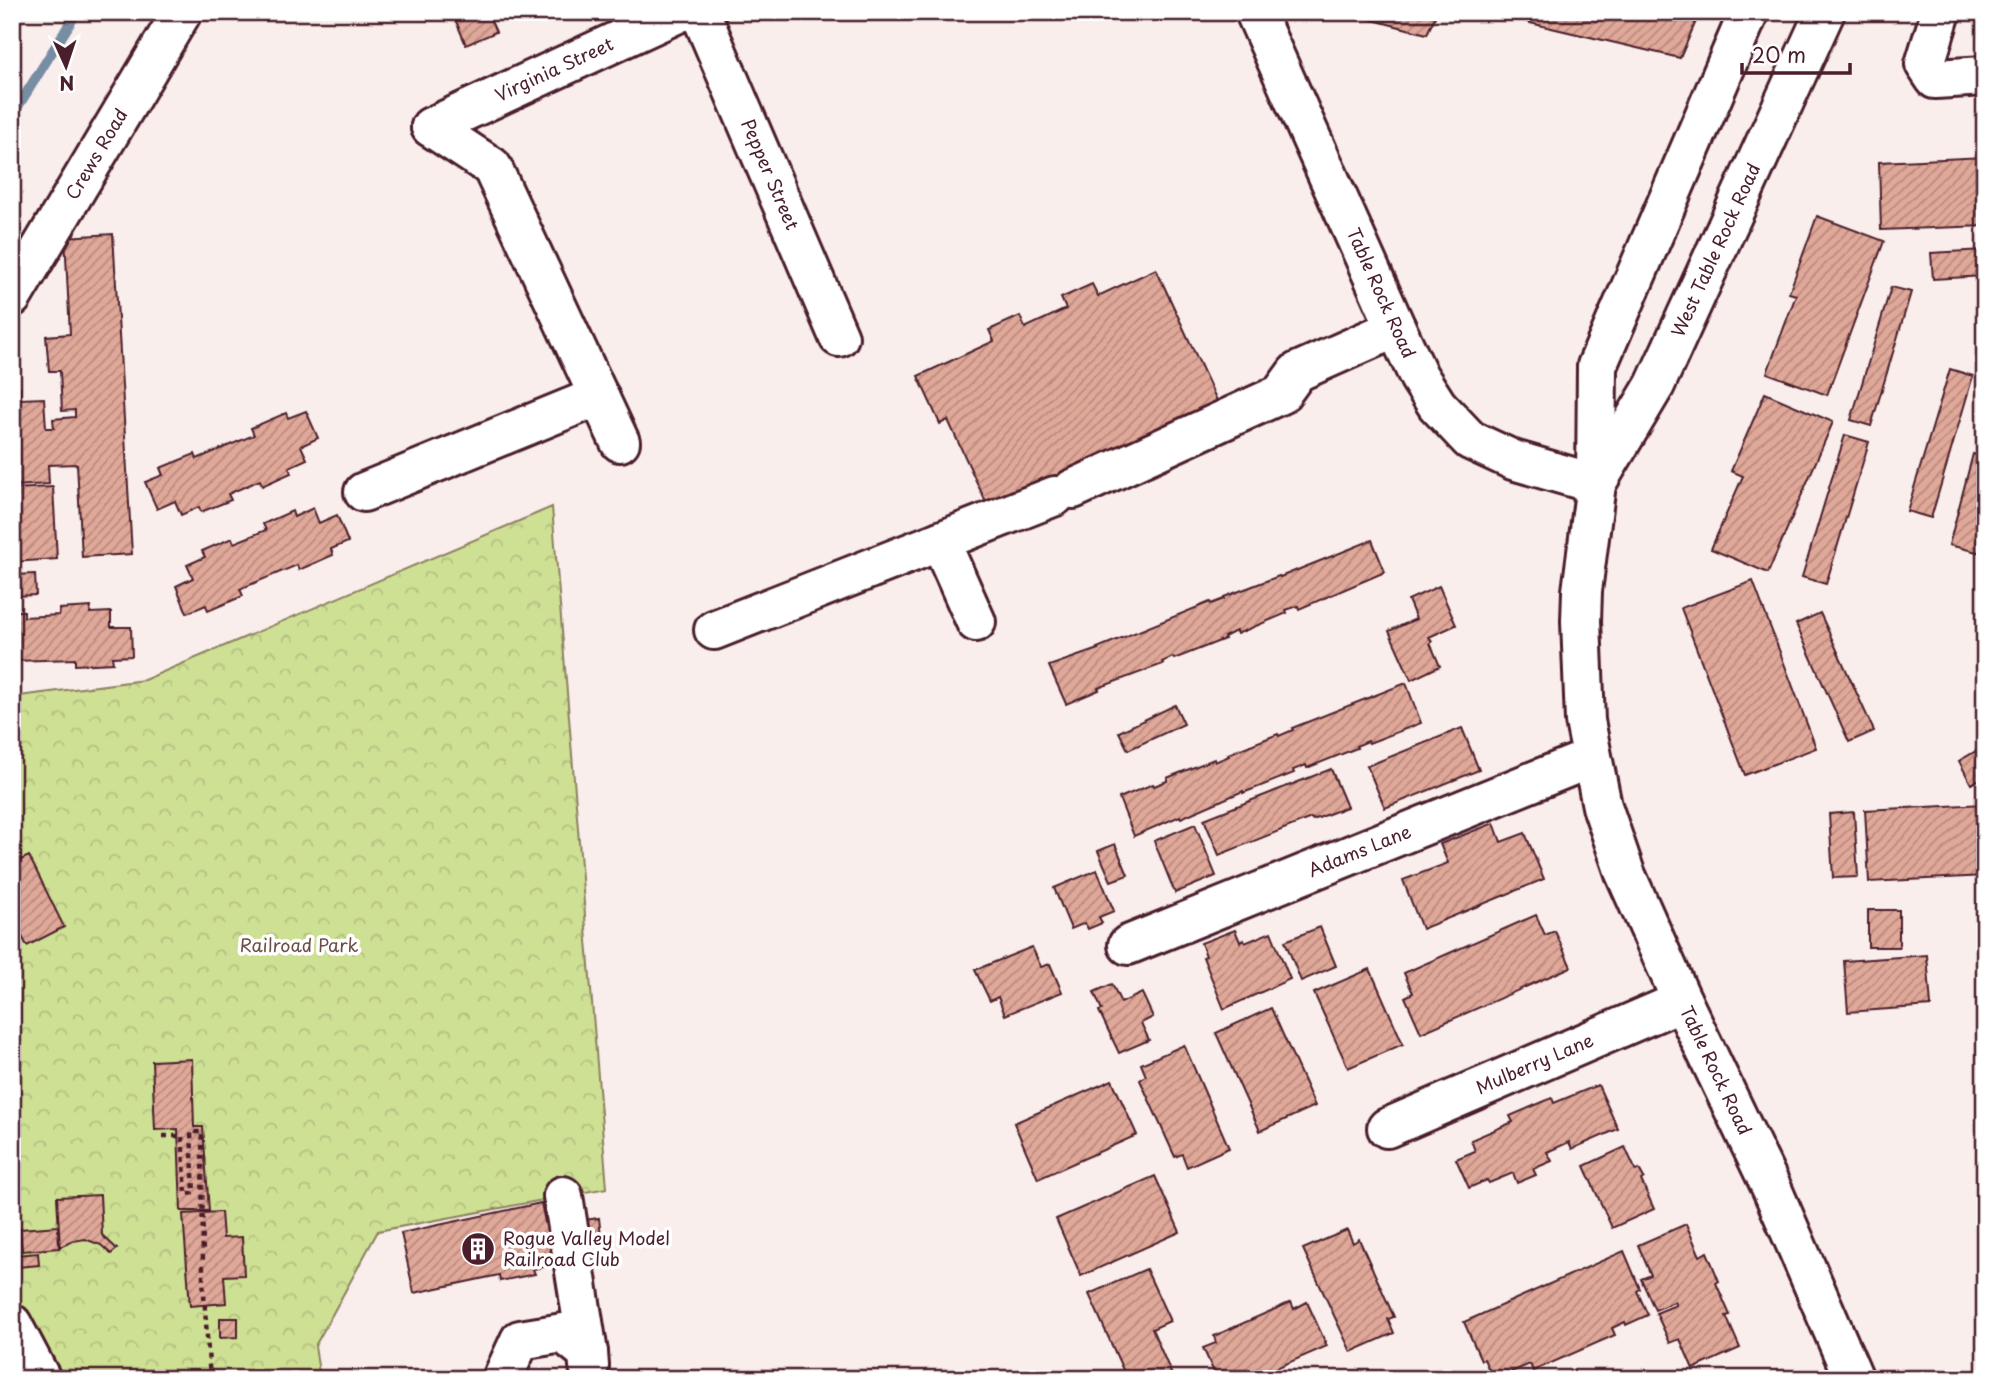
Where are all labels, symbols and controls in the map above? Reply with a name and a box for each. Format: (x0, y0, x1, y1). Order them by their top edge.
street label: Virginia Street (490, 30, 618, 108)
north arrow (32, 32, 102, 102)
scale bar (1742, 32, 1850, 76)
text: 20 m (1752, 38, 1806, 70)
text: N (59, 70, 75, 98)
street label: Crews Road (58, 103, 133, 204)
street label: Pepper Street (735, 114, 807, 234)
street label: West Table Rock Road (1664, 159, 1766, 341)
street label: Table Rock Road (1341, 223, 1423, 362)
street label: Adams Lane (1304, 817, 1415, 883)
park label: Railroad Park (239, 931, 359, 958)
street label: Table Rock Road (1674, 1001, 1759, 1139)
street label: Mulberry Lane (1471, 1026, 1597, 1100)
place label: Rogue Valley Model Railroad Club (503, 1224, 670, 1272)
building icon: Rogue Valley Model Railroad Club (459, 1230, 497, 1268)

